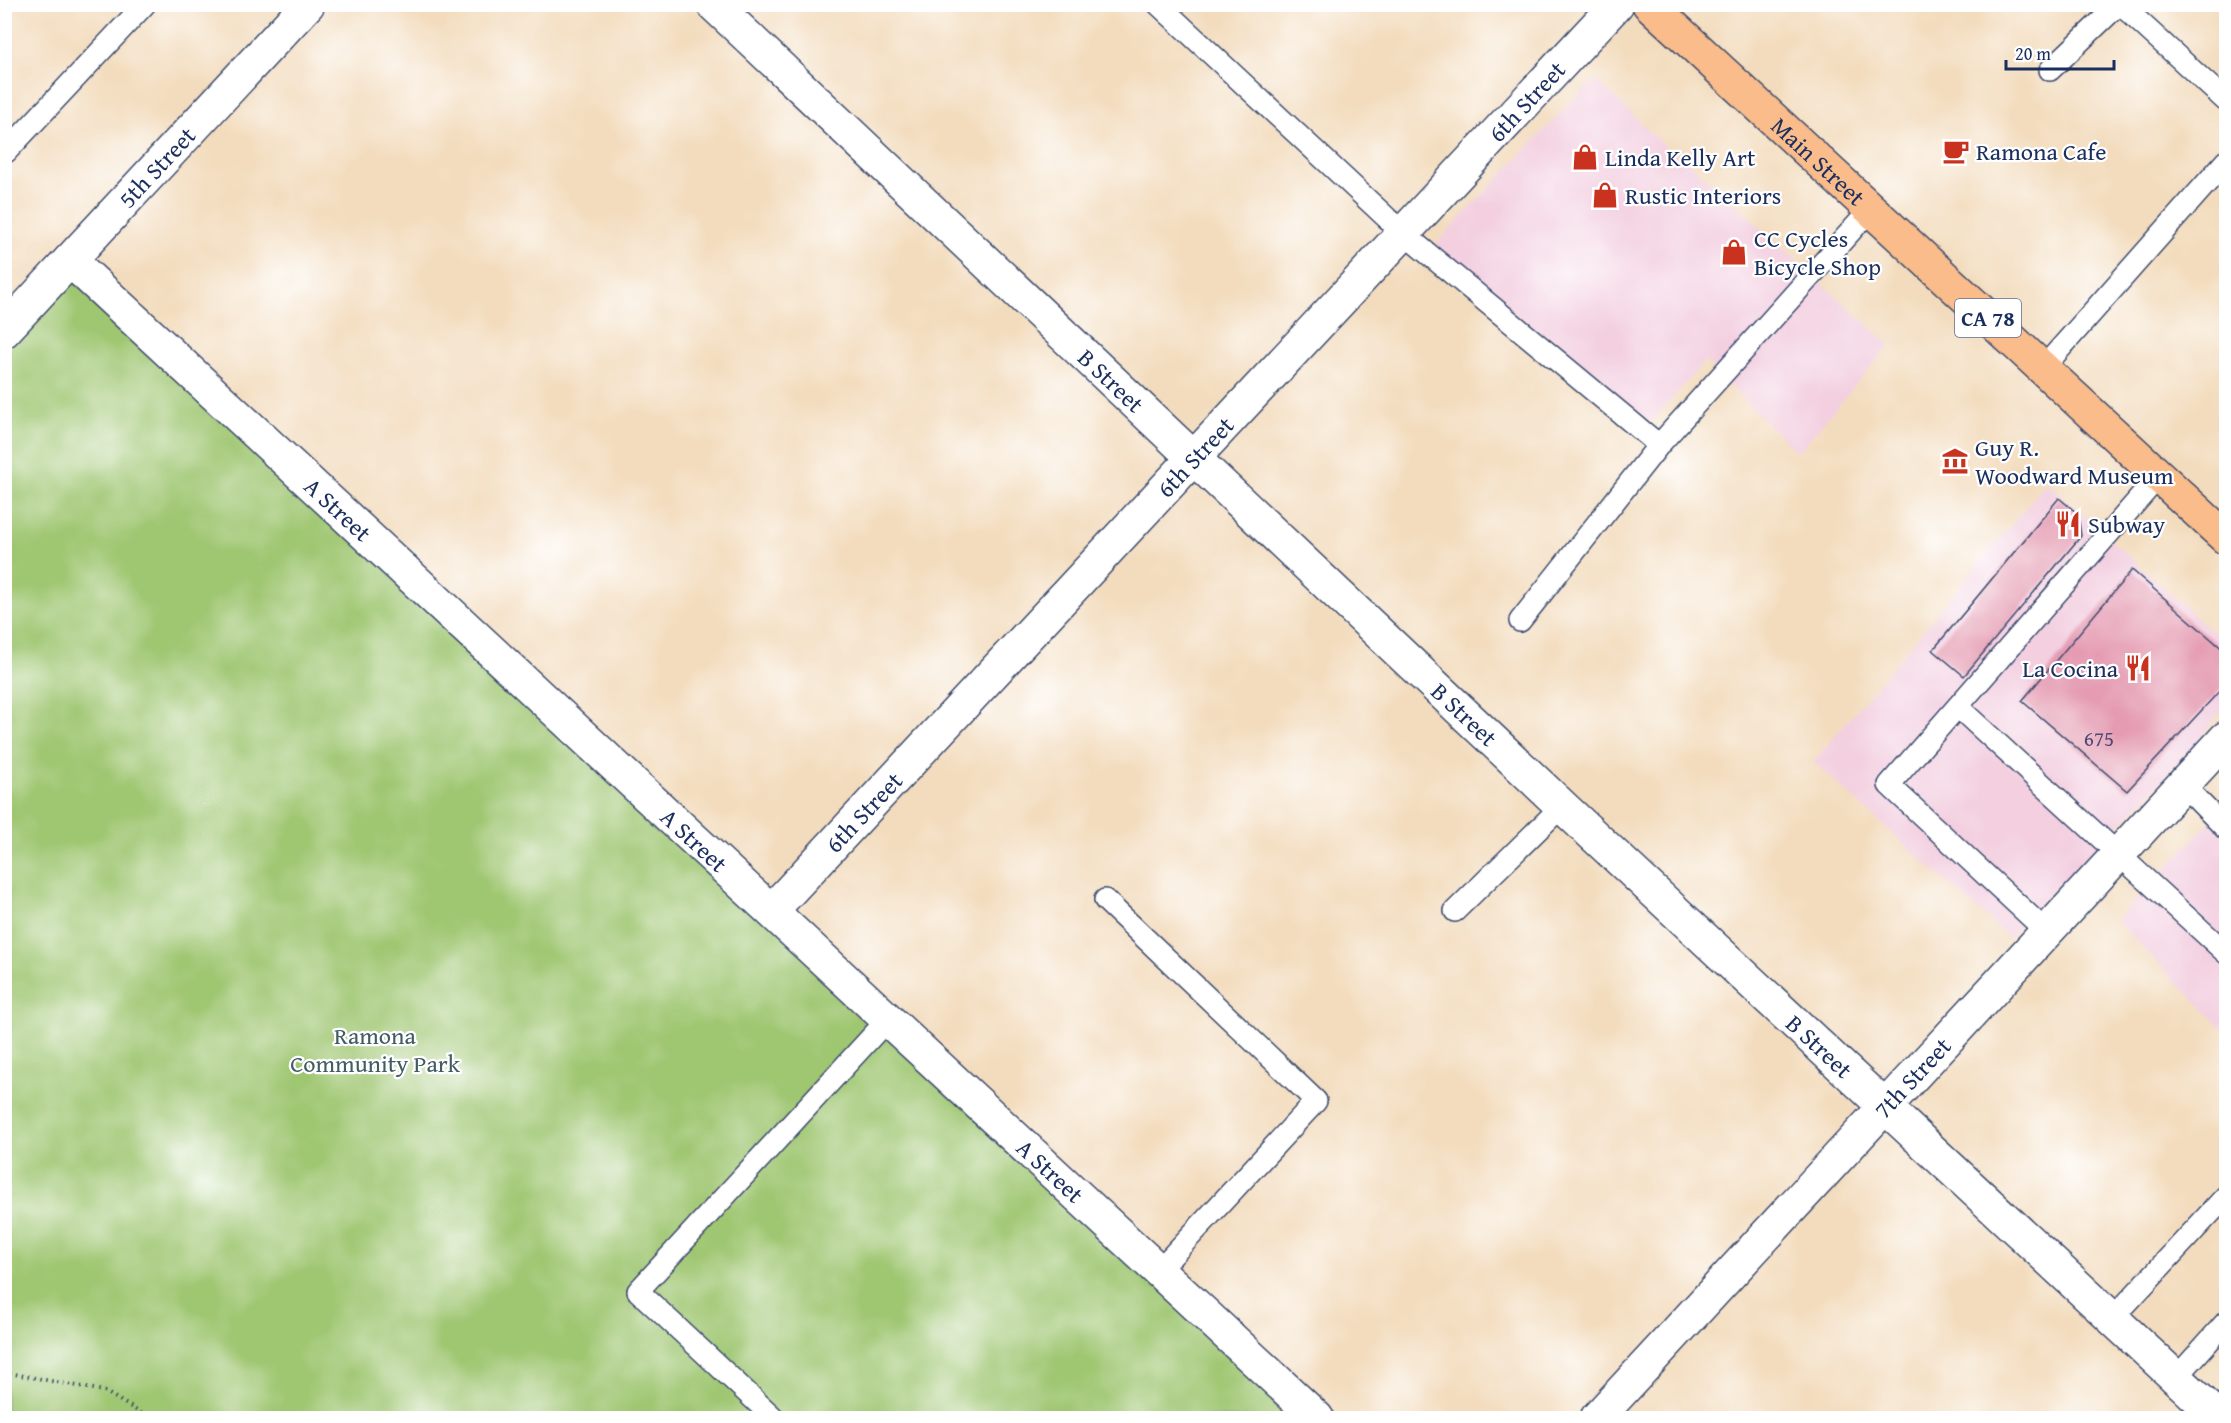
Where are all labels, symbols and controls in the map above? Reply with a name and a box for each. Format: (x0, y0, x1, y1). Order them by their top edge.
scale bar (2006, 33, 2114, 71)
text: 20 m (2015, 40, 2051, 67)
street label: 6th Street (1480, 52, 1573, 150)
street label: Main Street (1764, 108, 1874, 214)
street label: 5th Street (110, 118, 204, 215)
place label: Ramona Cafe (1976, 134, 2106, 169)
cafe icon: Ramona Cafe (1941, 136, 1971, 166)
place label: Linda Kelly Art (1605, 140, 1756, 175)
shop icon: Linda Kelly Art (1570, 142, 1600, 172)
place label: Rustic Interiors (1625, 178, 1781, 213)
shop icon: Rustic Interiors (1590, 180, 1620, 210)
place label: CC Cycles Bicycle Shop (1754, 221, 1881, 284)
shop icon: CC Cycles Bicycle Shop (1719, 237, 1749, 267)
road number: CA 78 (1955, 299, 2021, 337)
street label: B Street (1070, 340, 1153, 421)
street label: 6th Street (1148, 408, 1242, 505)
place label: Guy R. Woodward Museum (1975, 430, 2174, 493)
museum icon: Guy R. Woodward Museum (1940, 446, 1970, 476)
street label: A Street (297, 469, 380, 550)
place label: Subway (2088, 507, 2165, 542)
restaurant icon: Subway (2053, 509, 2083, 539)
place label: La Cocina (2022, 651, 2119, 686)
restaurant icon: La Cocina (2123, 653, 2153, 683)
street label: B Street (1424, 674, 1506, 754)
house number: 675 (2084, 723, 2114, 754)
street label: 6th Street (817, 763, 911, 860)
street label: A Street (653, 800, 736, 880)
street label: B Street (1779, 1006, 1861, 1086)
park label: Ramona Community Park (290, 1018, 461, 1081)
street label: 7th Street (1865, 1029, 1959, 1126)
street label: A Street (1009, 1130, 1092, 1211)

